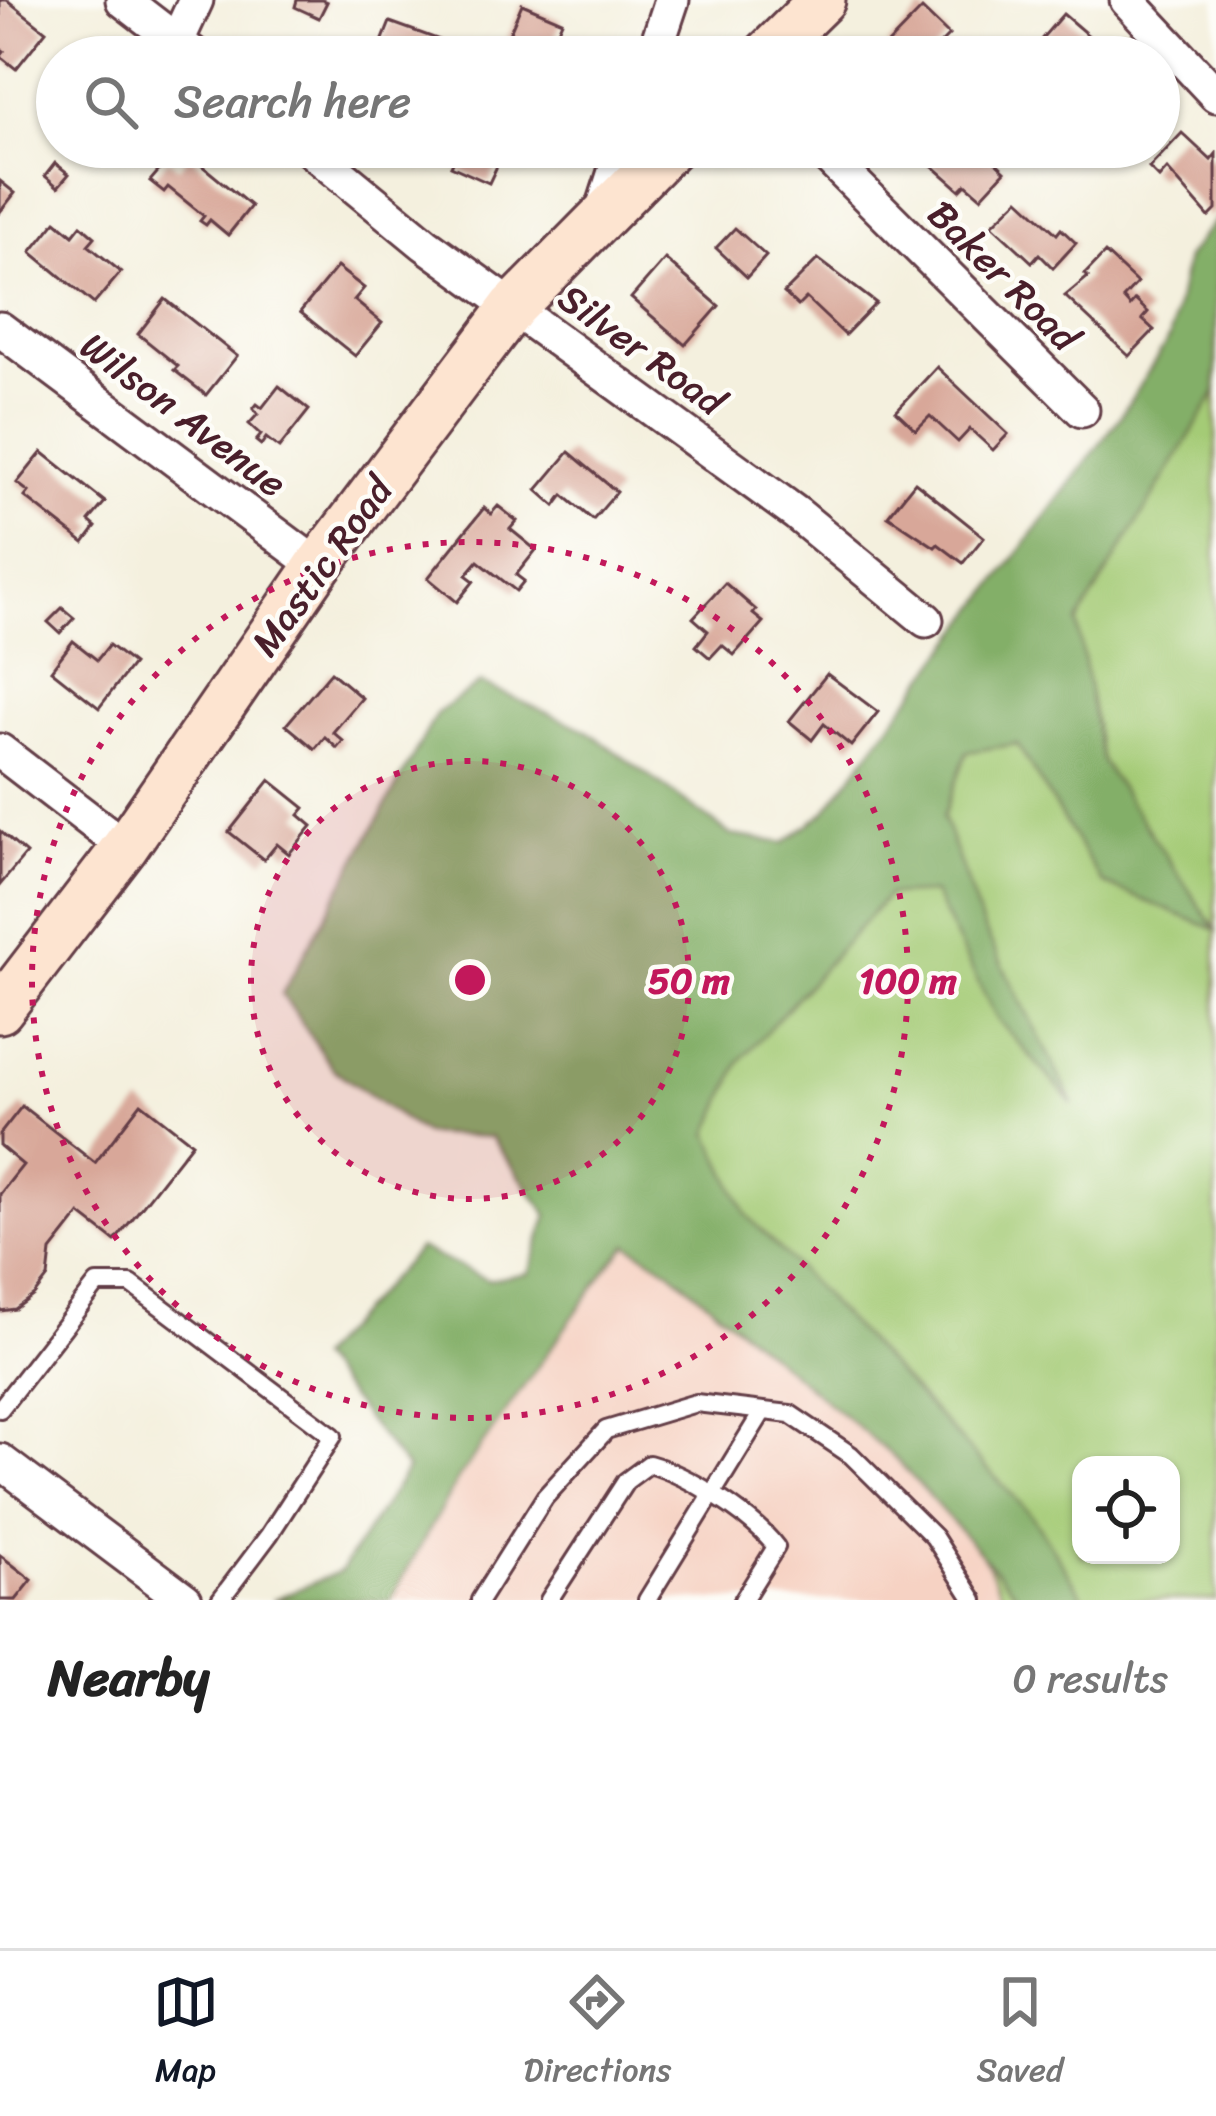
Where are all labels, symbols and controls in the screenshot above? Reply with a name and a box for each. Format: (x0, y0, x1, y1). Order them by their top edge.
search box (36, 36, 1180, 168)
text: Search here (174, 62, 411, 142)
icon: search (78, 69, 144, 135)
street label: Baker Road (911, 182, 1098, 370)
street label: Silver Road (543, 265, 742, 436)
street label: Wilson Avenue (65, 313, 303, 516)
street label: Mastic Road (232, 459, 412, 671)
text: 50 m (648, 949, 730, 1013)
text: 100 m (859, 949, 957, 1013)
centre of rings (449, 959, 491, 1001)
map controls (1072, 1456, 1180, 1564)
button: locate (1072, 1456, 1180, 1564)
text: Nearby (48, 1633, 209, 1723)
text: 0 results (1012, 1644, 1168, 1713)
tab: Map (153, 1969, 219, 2099)
tab: Directions (524, 1969, 671, 2099)
tab: Saved (976, 1969, 1063, 2099)

